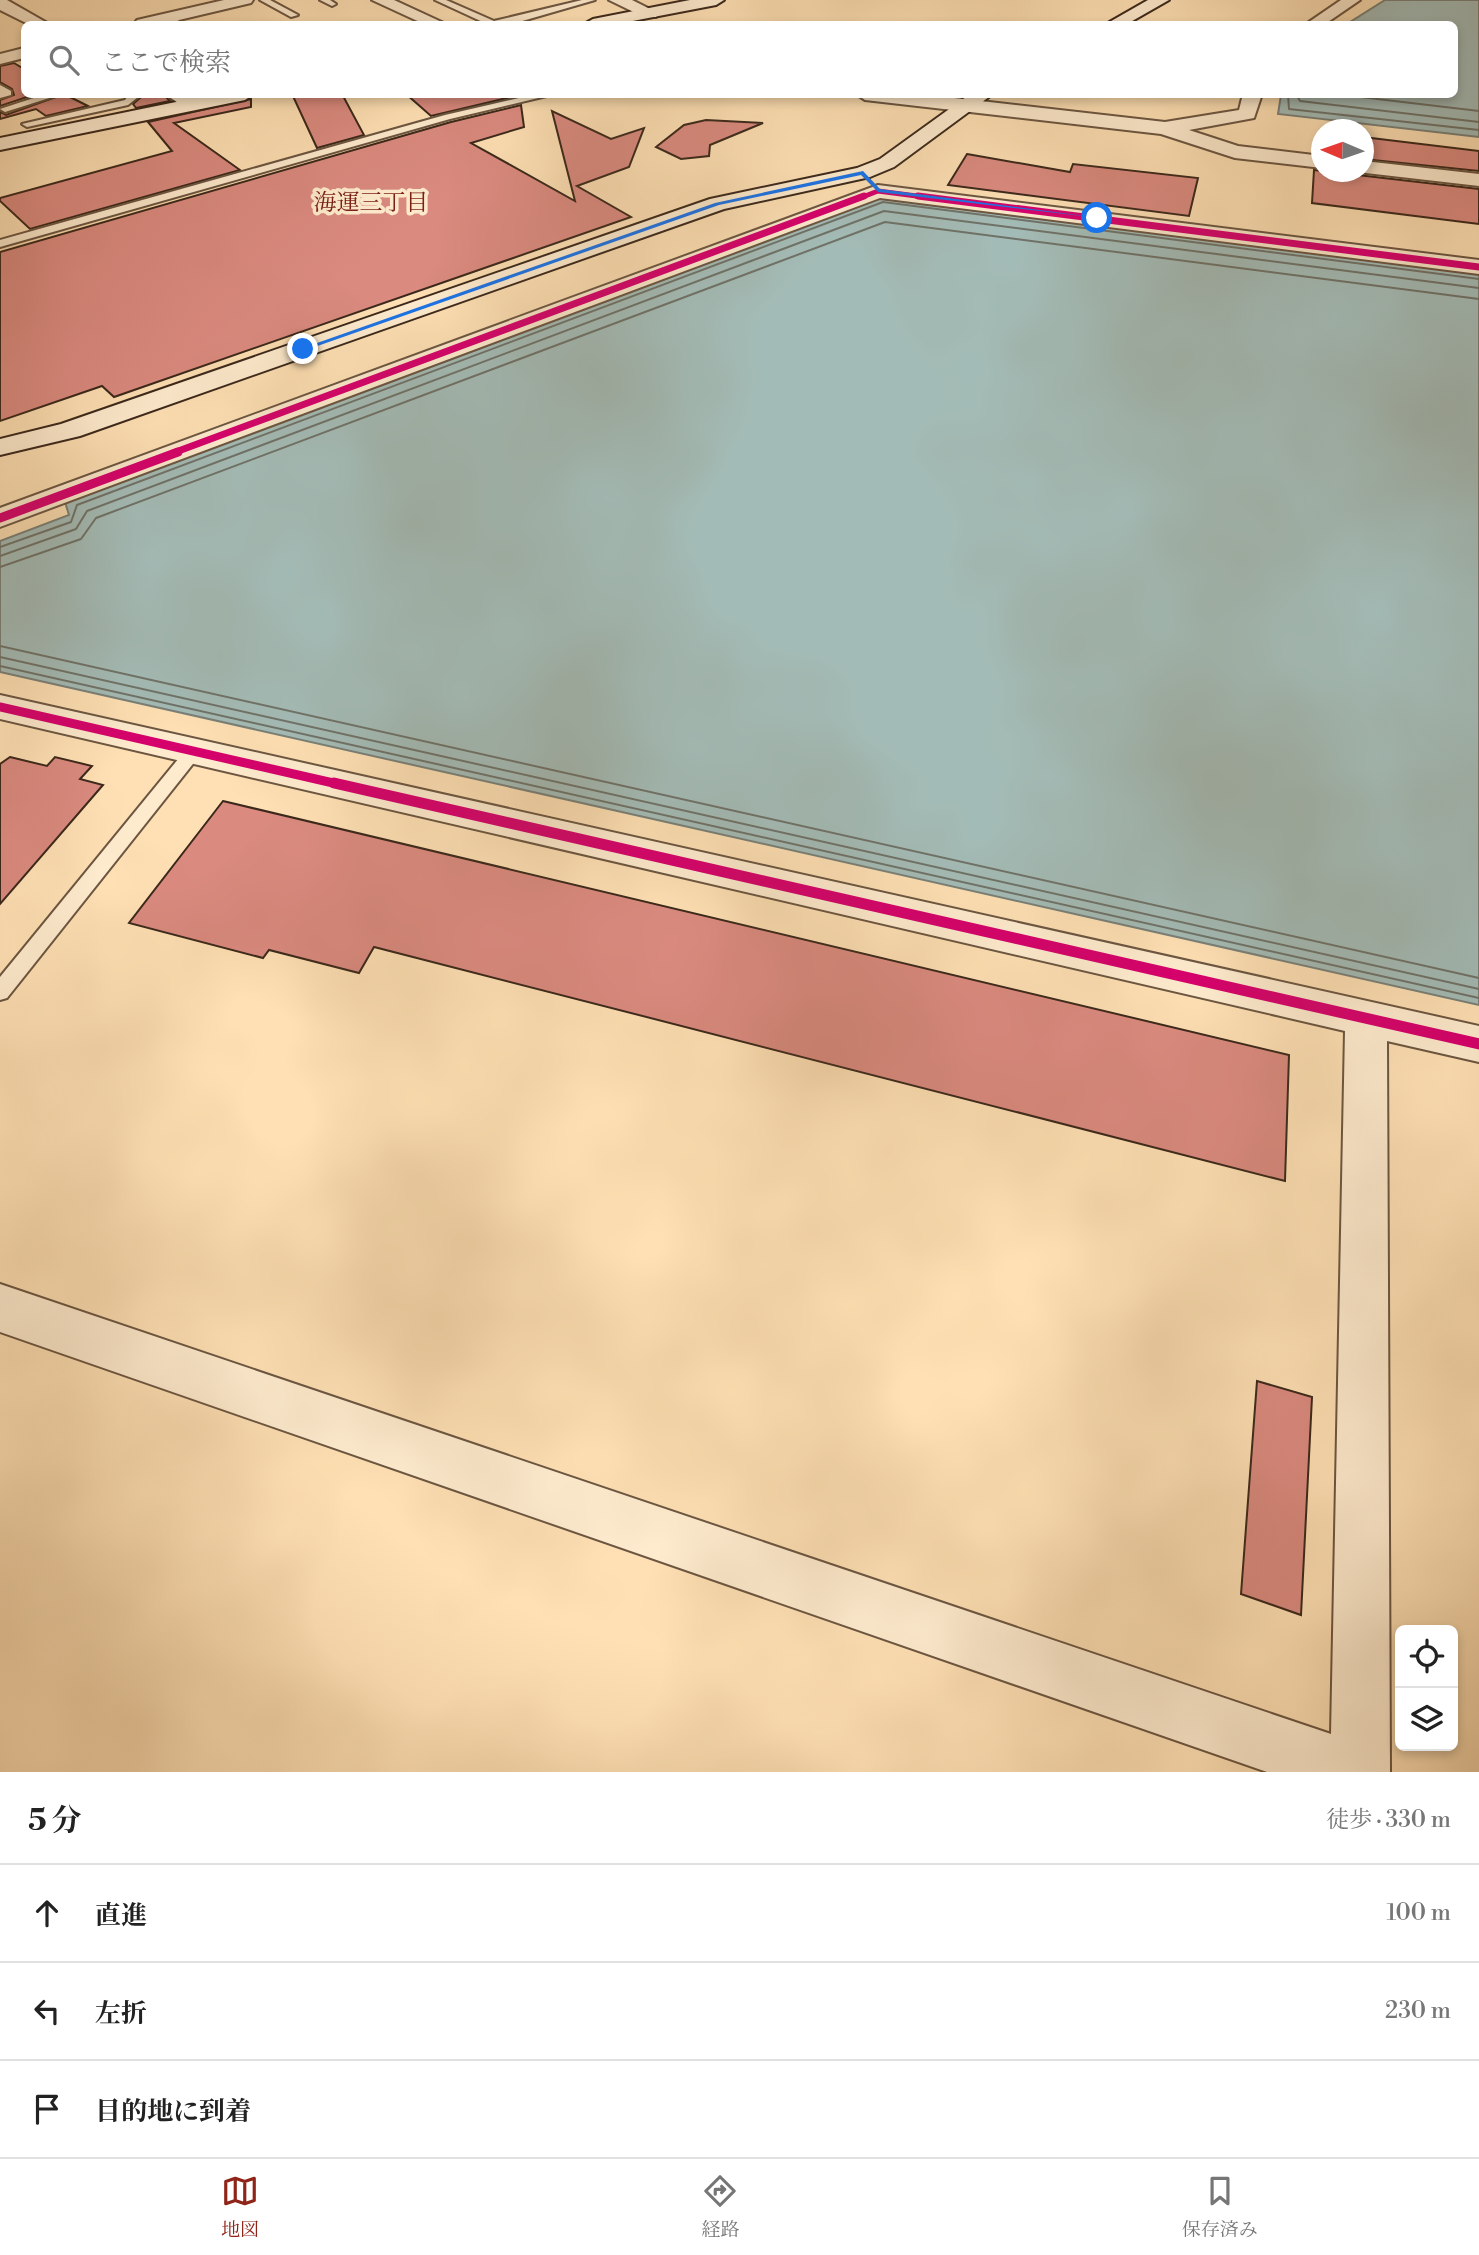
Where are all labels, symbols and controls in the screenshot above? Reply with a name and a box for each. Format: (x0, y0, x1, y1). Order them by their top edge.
search box (21, 21, 1458, 98)
icon: search (45, 41, 83, 79)
text: ここで検索 (101, 47, 231, 79)
north arrow (1311, 119, 1374, 182)
district label: 海運三丁目 (314, 189, 429, 217)
route start (1081, 202, 1112, 233)
route end (287, 333, 318, 364)
map controls (1395, 1625, 1458, 1751)
button: locate (1395, 1625, 1458, 1688)
button: layers (1395, 1688, 1458, 1751)
text: 5 分 (28, 1802, 81, 1840)
text: 徒歩 · 330 m (1326, 1806, 1451, 1834)
icon: ahead (28, 1894, 66, 1932)
text: 100 m (1386, 1899, 1451, 1927)
text: 直進 (95, 1900, 147, 1932)
icon: left (28, 1992, 66, 2030)
text: 230 m (1385, 1997, 1451, 2025)
text: 左折 (95, 1998, 147, 2030)
icon: arrive (28, 2090, 66, 2128)
text: 目的地に到着 (95, 2096, 251, 2128)
tab: 地図 (221, 2172, 259, 2242)
tab: 経路 (701, 2172, 740, 2242)
tab: 保存済み (1182, 2172, 1258, 2242)

